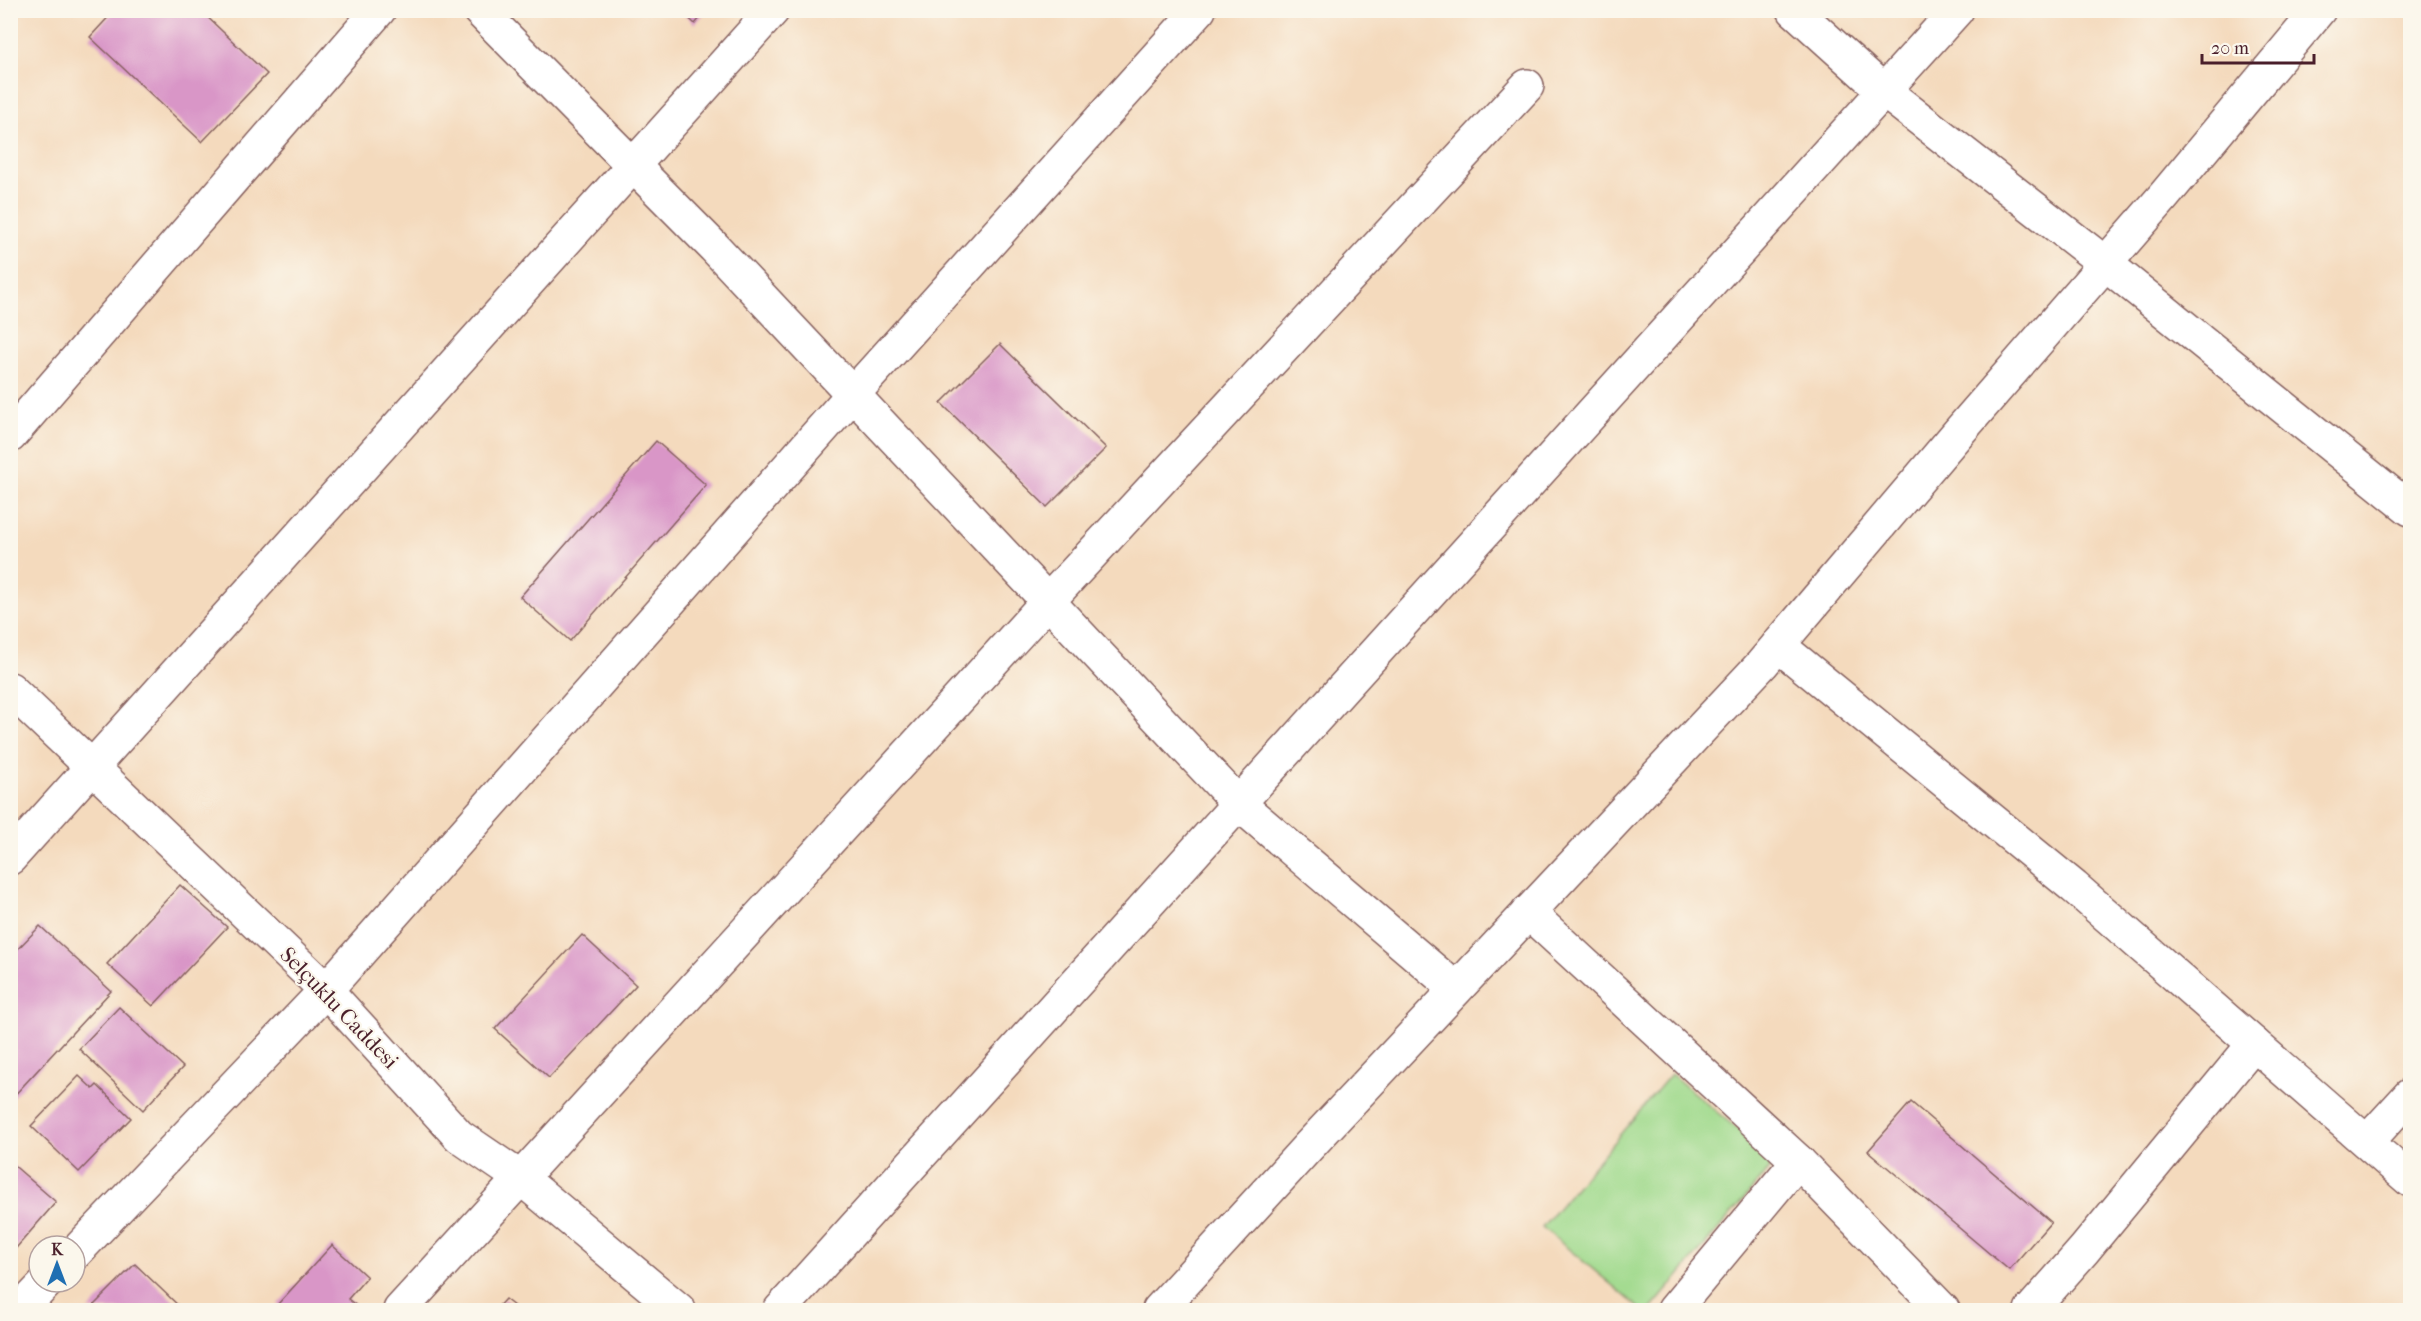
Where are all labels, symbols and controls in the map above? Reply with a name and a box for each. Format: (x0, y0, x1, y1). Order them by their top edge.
scale bar (2202, 27, 2314, 65)
text: 20 m (2211, 38, 2249, 59)
street label: Selçuklu Caddesi (274, 942, 404, 1075)
north arrow (27, 1234, 87, 1294)
text: K (51, 1240, 64, 1259)

